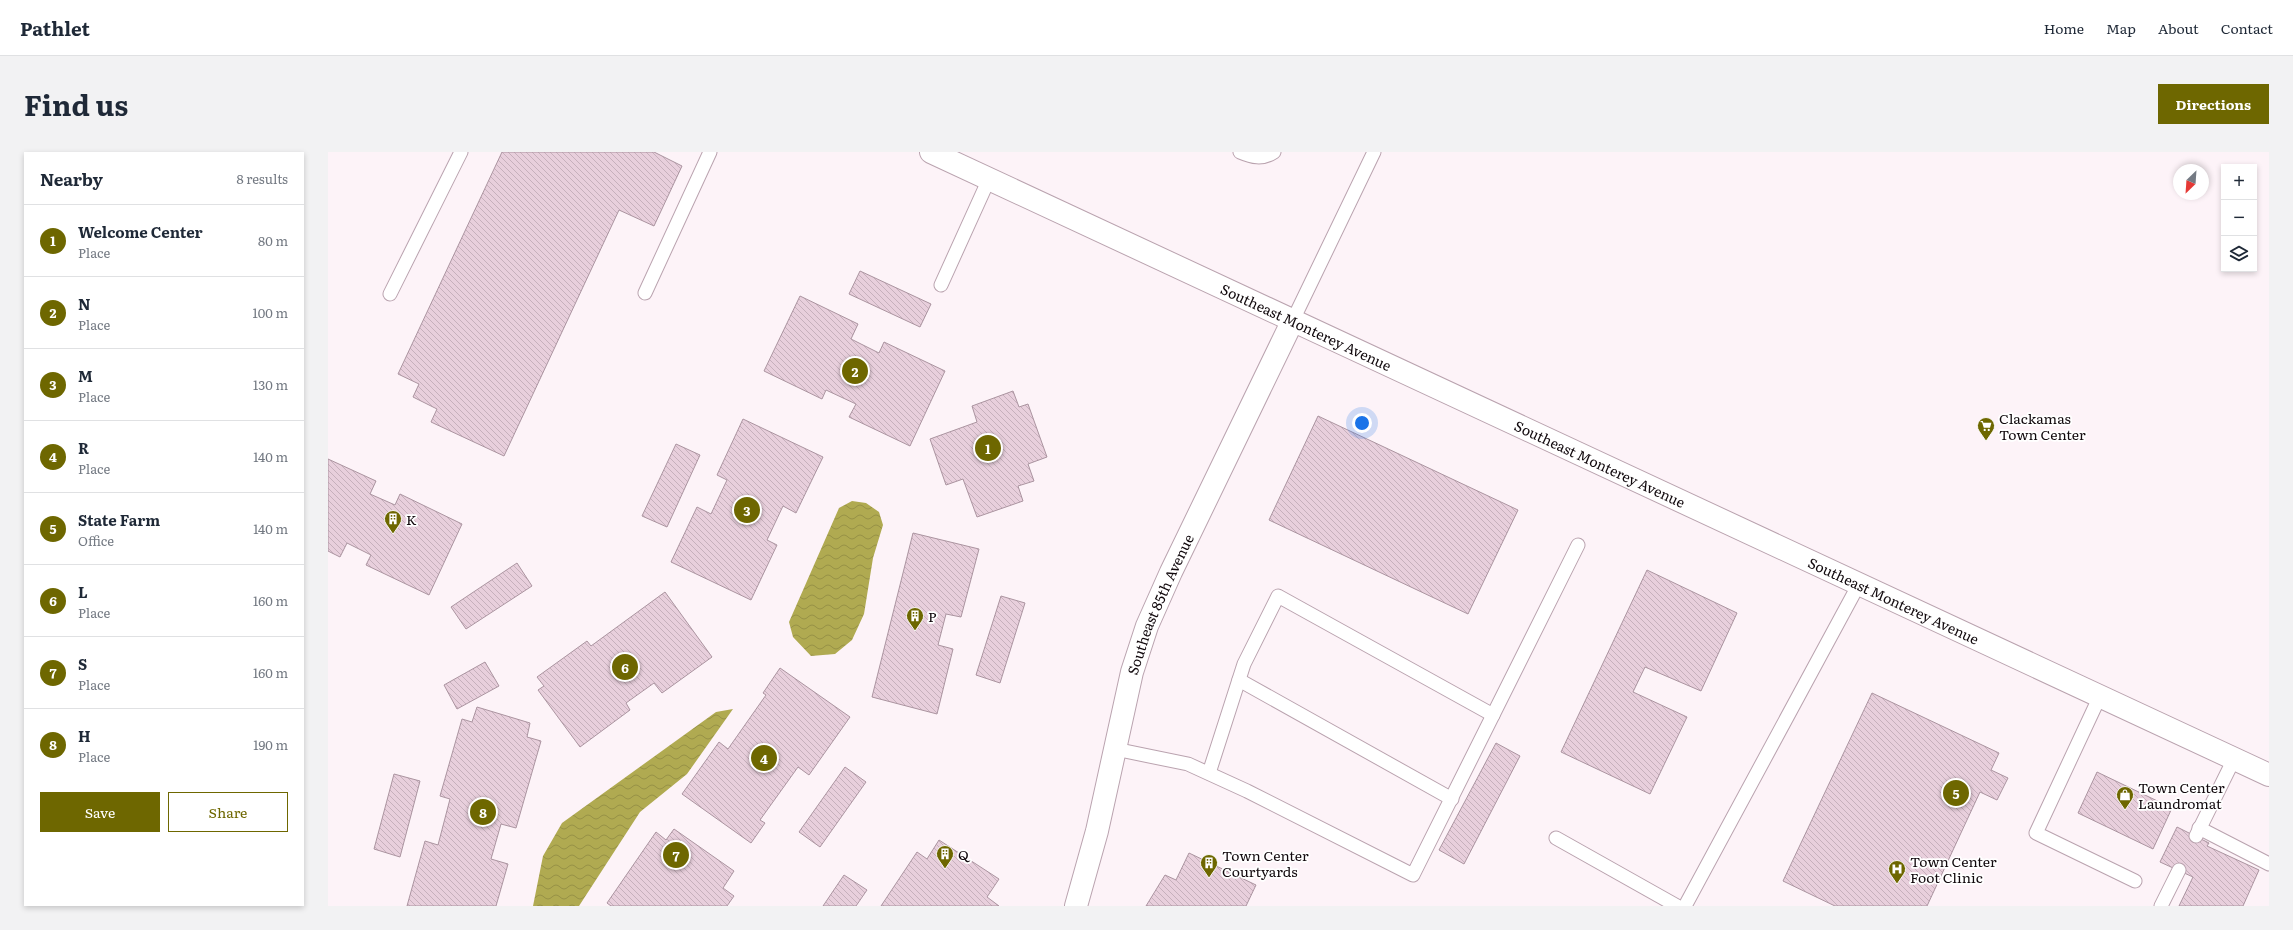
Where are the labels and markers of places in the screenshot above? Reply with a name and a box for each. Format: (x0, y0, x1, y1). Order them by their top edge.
pin: 2 (842, 356, 868, 386)
place label: Clackamas Town Center (1999, 408, 2086, 444)
supermarket icon: Clackamas Town Center (1976, 416, 1996, 441)
pin: 1 (975, 433, 1001, 463)
pin: 3 (734, 495, 760, 525)
building icon: K (383, 509, 403, 534)
place label: K (406, 509, 417, 529)
building icon: P (905, 606, 925, 631)
place label: P (928, 606, 937, 626)
pin: 6 (612, 652, 638, 682)
pin: 4 (751, 743, 777, 773)
place label: Town Center Laundromat (2138, 777, 2225, 813)
pin: 5 (1943, 778, 1969, 808)
shop icon: Town Center Laundromat (2115, 785, 2135, 810)
pin: 8 (470, 797, 496, 827)
pin: 7 (663, 840, 689, 870)
building icon: Q (935, 844, 955, 869)
place label: Q (958, 844, 971, 864)
place label: Town Center Courtyards (1222, 845, 1309, 881)
place label: Town Center Foot Clinic (1910, 851, 1997, 887)
building icon: Town Center Courtyards (1199, 853, 1219, 878)
hospital icon: Town Center Foot Clinic (1887, 859, 1907, 884)

